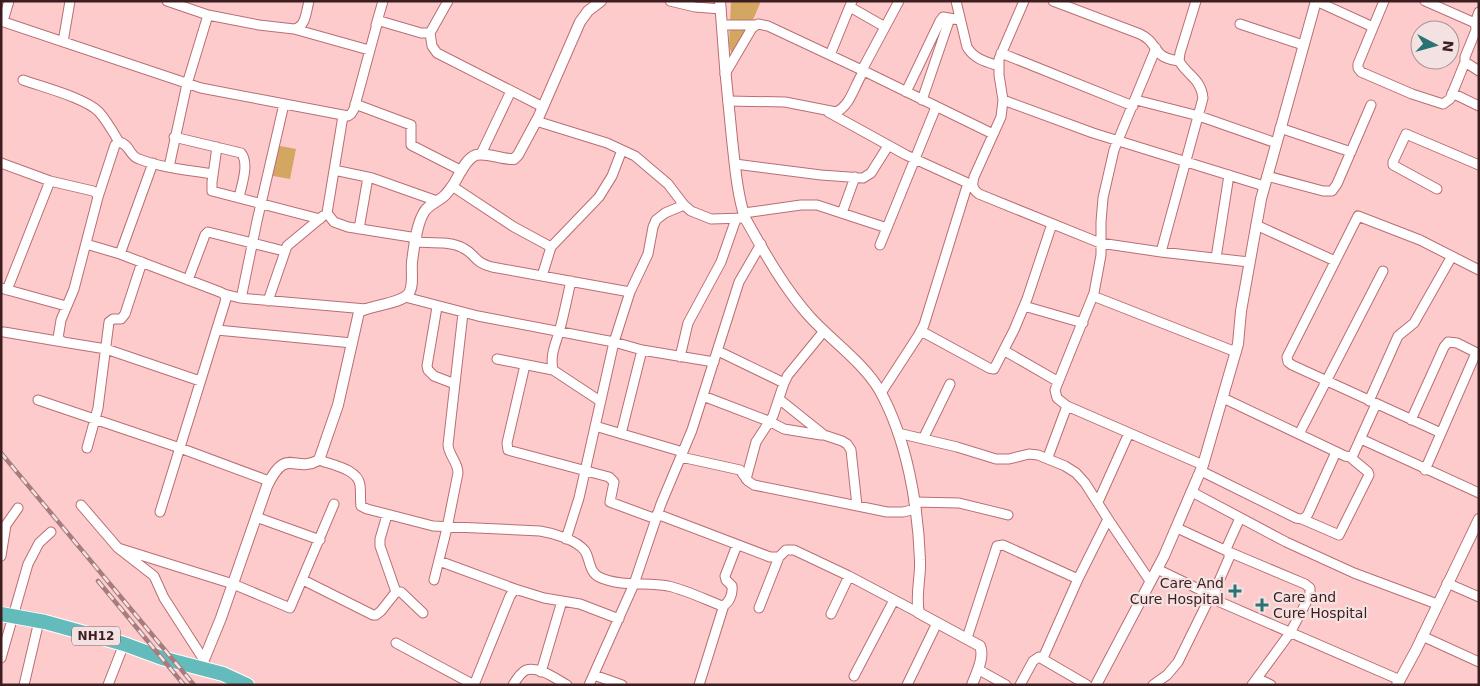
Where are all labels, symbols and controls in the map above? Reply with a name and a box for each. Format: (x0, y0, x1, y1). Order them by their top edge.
north arrow (1410, 20, 1460, 70)
text: N (1439, 40, 1456, 53)
place label: Care And Cure Hospital (1130, 575, 1224, 607)
marker: Care And Cure Hospital (1228, 584, 1242, 598)
place label: Care and Cure Hospital (1273, 589, 1367, 621)
marker: Care and Cure Hospital (1255, 598, 1269, 612)
road number: NH12 (72, 626, 120, 646)

